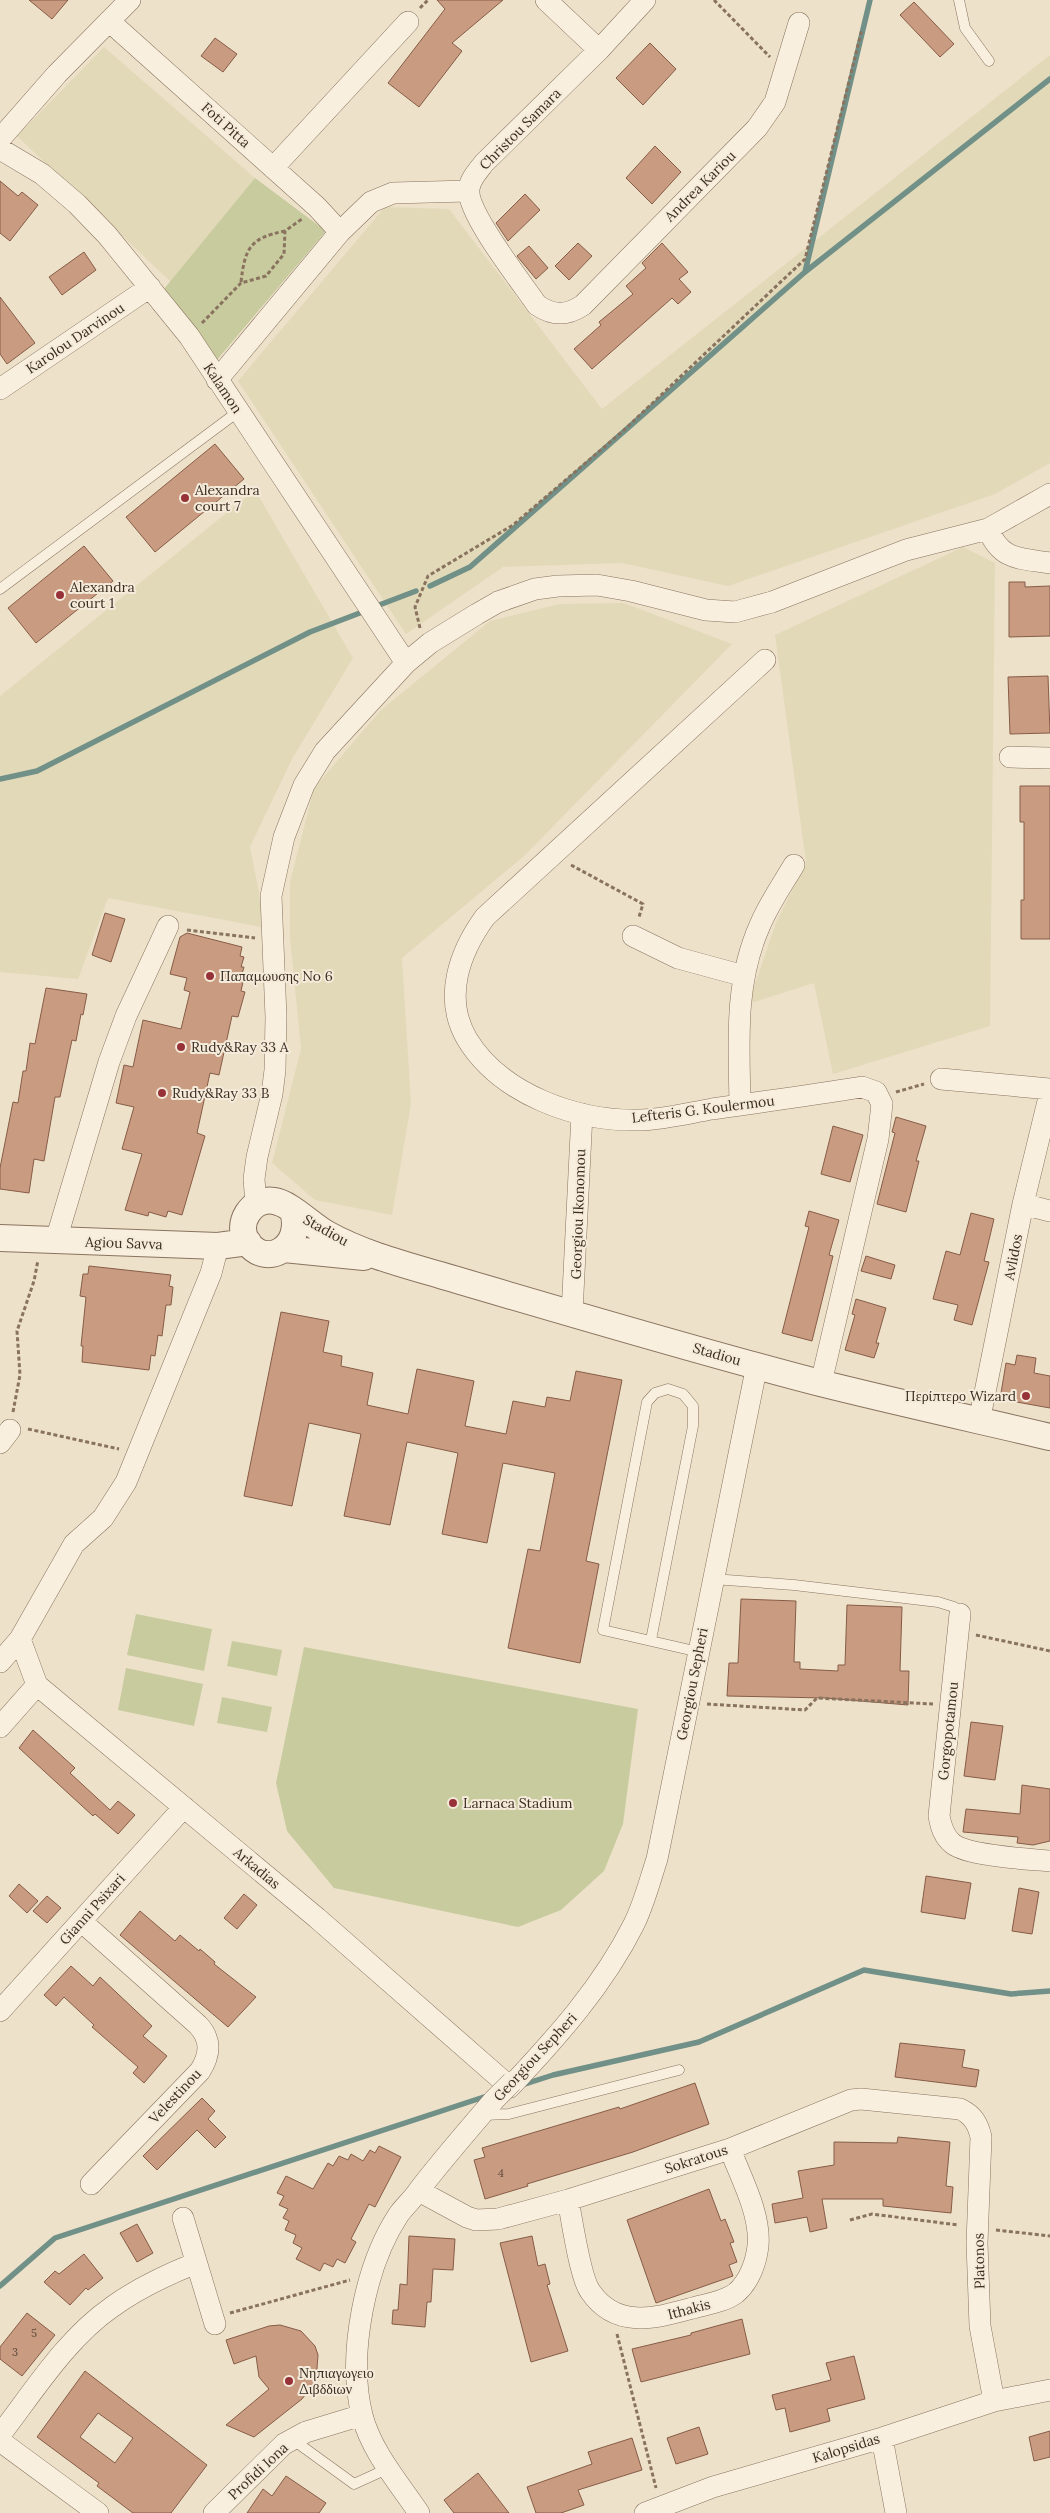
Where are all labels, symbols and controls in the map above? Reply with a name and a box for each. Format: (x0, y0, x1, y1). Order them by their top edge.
street label: Christou Samara (475, 84, 565, 174)
street label: Foti Pitta (198, 98, 254, 152)
street label: Andrea Kariou (660, 147, 739, 226)
street label: Karolou Darvinou (22, 298, 128, 378)
street label: Kalamon (200, 359, 247, 417)
place label: Alexandra court 7 (194, 481, 260, 515)
marker: Alexandra court 7 (179, 492, 191, 504)
place label: Alexandra court 1 (69, 578, 135, 612)
marker: Alexandra court 1 (54, 589, 66, 601)
place label: Παπαμωυσης No 6 (220, 967, 333, 985)
marker: Παπαμωυσης No 6 (204, 970, 216, 982)
place label: Rudy&Ray 33 A (191, 1038, 289, 1056)
marker: Rudy&Ray 33 A (175, 1041, 187, 1053)
place label: Rudy&Ray 33 B (172, 1084, 270, 1102)
marker: Rudy&Ray 33 B (156, 1087, 168, 1099)
street label: Lefteris G. Koulermou (631, 1091, 775, 1127)
street label: Georgiou Ikonomou (567, 1148, 589, 1280)
street label: Stadiou (300, 1210, 352, 1250)
street label: Agiou Savva (84, 1233, 163, 1253)
street label: Avlidos (1000, 1233, 1026, 1282)
street label: Stadiou (691, 1339, 743, 1369)
place label: Περίπτερο Wizard (905, 1387, 1016, 1405)
marker: Περίπτερο Wizard (1020, 1390, 1032, 1402)
street label: Georgiou Sepheri (672, 1626, 712, 1742)
street label: Gorgopotamou (934, 1681, 962, 1781)
place label: Larnaca Stadium (463, 1794, 573, 1812)
marker: Larnaca Stadium (447, 1797, 459, 1809)
street label: Arkadias (229, 1843, 284, 1893)
street label: Gianni Psixari (55, 1870, 129, 1948)
street label: Georgiou Sepheri (489, 2009, 581, 2105)
street label: Velestinou (144, 2065, 205, 2128)
street label: Sokratous (662, 2140, 730, 2178)
house number: 4 (498, 2166, 504, 2180)
street label: Platonos (970, 2233, 988, 2289)
street label: Ithakis (666, 2295, 712, 2323)
house number: 5 (31, 2326, 37, 2340)
house number: 3 (12, 2345, 18, 2359)
place label: Νηπιαγωγειο Διβδδιων (299, 2364, 374, 2398)
marker: Νηπιαγωγειο Διβδδιων (283, 2375, 295, 2387)
street label: Kalopsidas (810, 2429, 882, 2467)
street label: Profidi Iona (224, 2439, 292, 2503)

